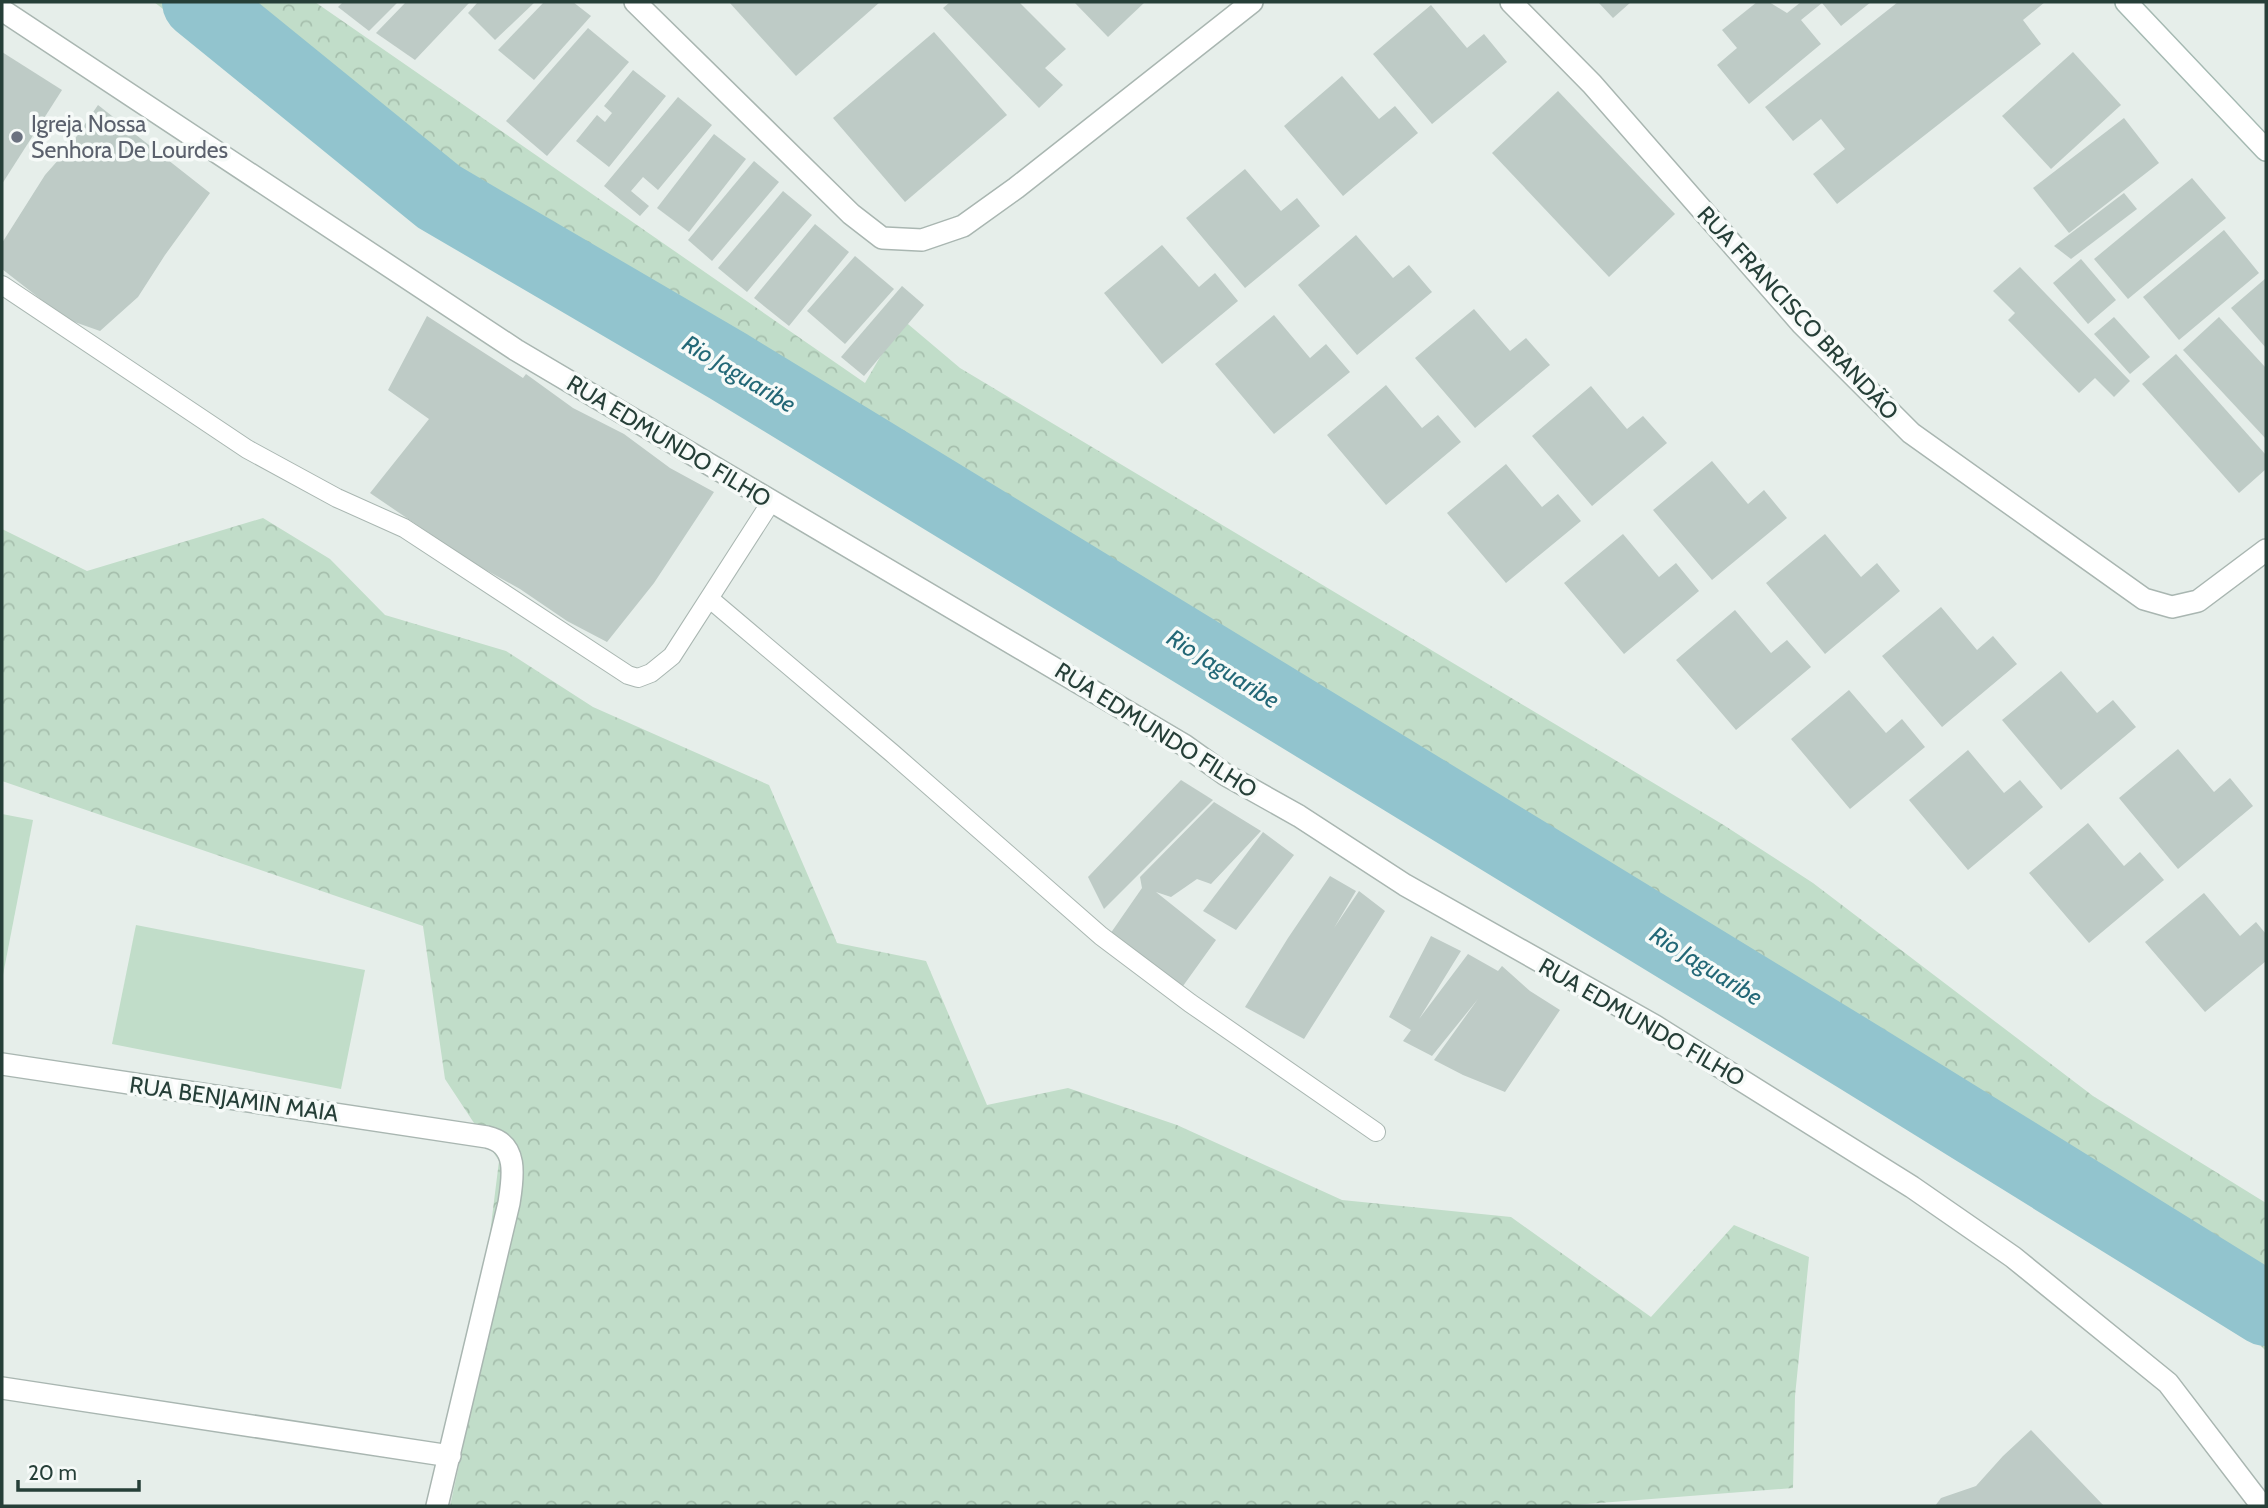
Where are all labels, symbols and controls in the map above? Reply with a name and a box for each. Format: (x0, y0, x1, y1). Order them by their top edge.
place label: Igreja Nossa Senhora De Lourdes (31, 110, 228, 164)
marker: Igreja Nossa Senhora De Lourdes (9, 129, 25, 145)
street label: RUA FRANCISCO BRANDÃO (1692, 200, 1904, 426)
water label: Rio Jaguaribe (678, 329, 801, 419)
street label: RUA EDMUNDO FILHO (562, 369, 776, 513)
water label: Rio Jaguaribe (1162, 623, 1285, 714)
street label: RUA EDMUNDO FILHO (1050, 656, 1262, 804)
water label: Rio Jaguaribe (1645, 920, 1768, 1011)
street label: RUA EDMUNDO FILHO (1534, 952, 1750, 1092)
street label: RUA BENJAMIN MAIA (128, 1070, 340, 1128)
scale bar (18, 1448, 138, 1492)
text: 20 m (28, 1460, 77, 1485)

